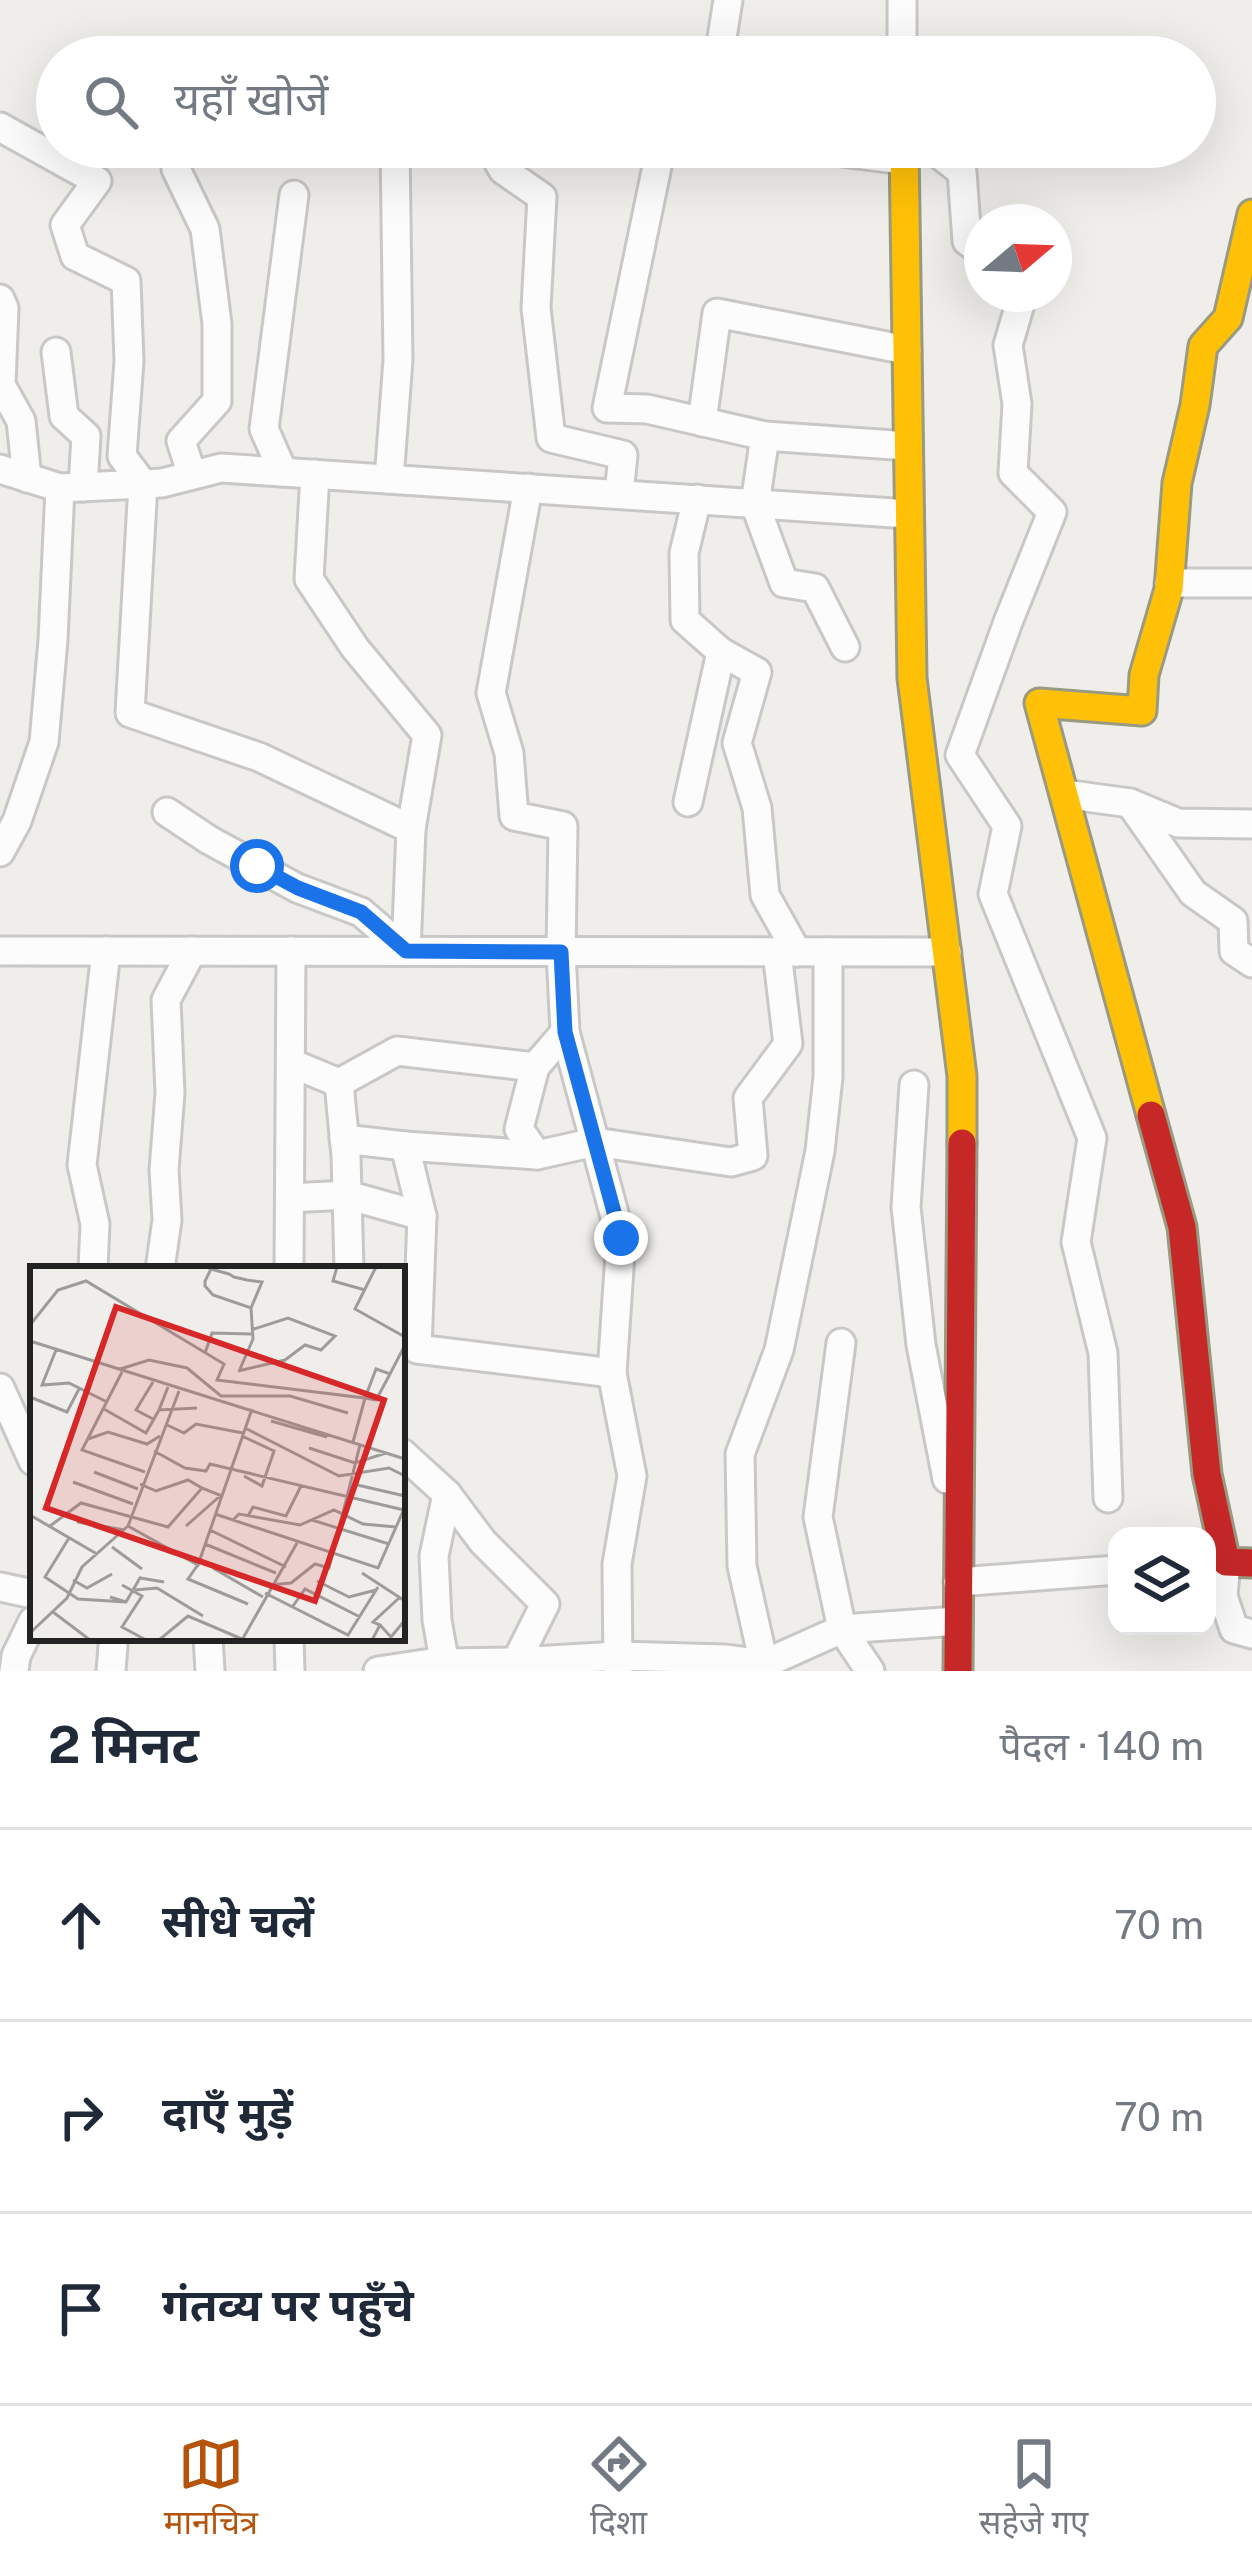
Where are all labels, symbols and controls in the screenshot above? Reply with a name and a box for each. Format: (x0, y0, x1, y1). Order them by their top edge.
search box (36, 36, 1216, 168)
icon: search (78, 69, 144, 135)
text: यहाँ खोजें (174, 72, 328, 125)
north arrow (964, 204, 1072, 312)
route start (230, 839, 284, 893)
route end (594, 1211, 648, 1265)
inset map (30, 1266, 405, 1641)
map controls (1108, 1527, 1216, 1635)
button: layers (1108, 1527, 1216, 1635)
text: 2 मिनट (48, 1715, 199, 1774)
text: पैदल · 140 m (1000, 1723, 1204, 1769)
icon: ahead (48, 1892, 114, 1958)
text: सीधे चलें (162, 1894, 314, 1947)
text: 70 m (1114, 1902, 1204, 1948)
icon: right (48, 2084, 114, 2150)
text: दाएँ मुड़ें (162, 2086, 293, 2139)
text: 70 m (1114, 2094, 1204, 2140)
icon: arrive (48, 2276, 114, 2342)
text: गंतव्य पर पहुँचे (162, 2278, 414, 2331)
tab: मानचित्र (164, 2431, 258, 2547)
tab: दिशा (586, 2431, 652, 2547)
tab: सहेजे गए (979, 2431, 1088, 2547)

